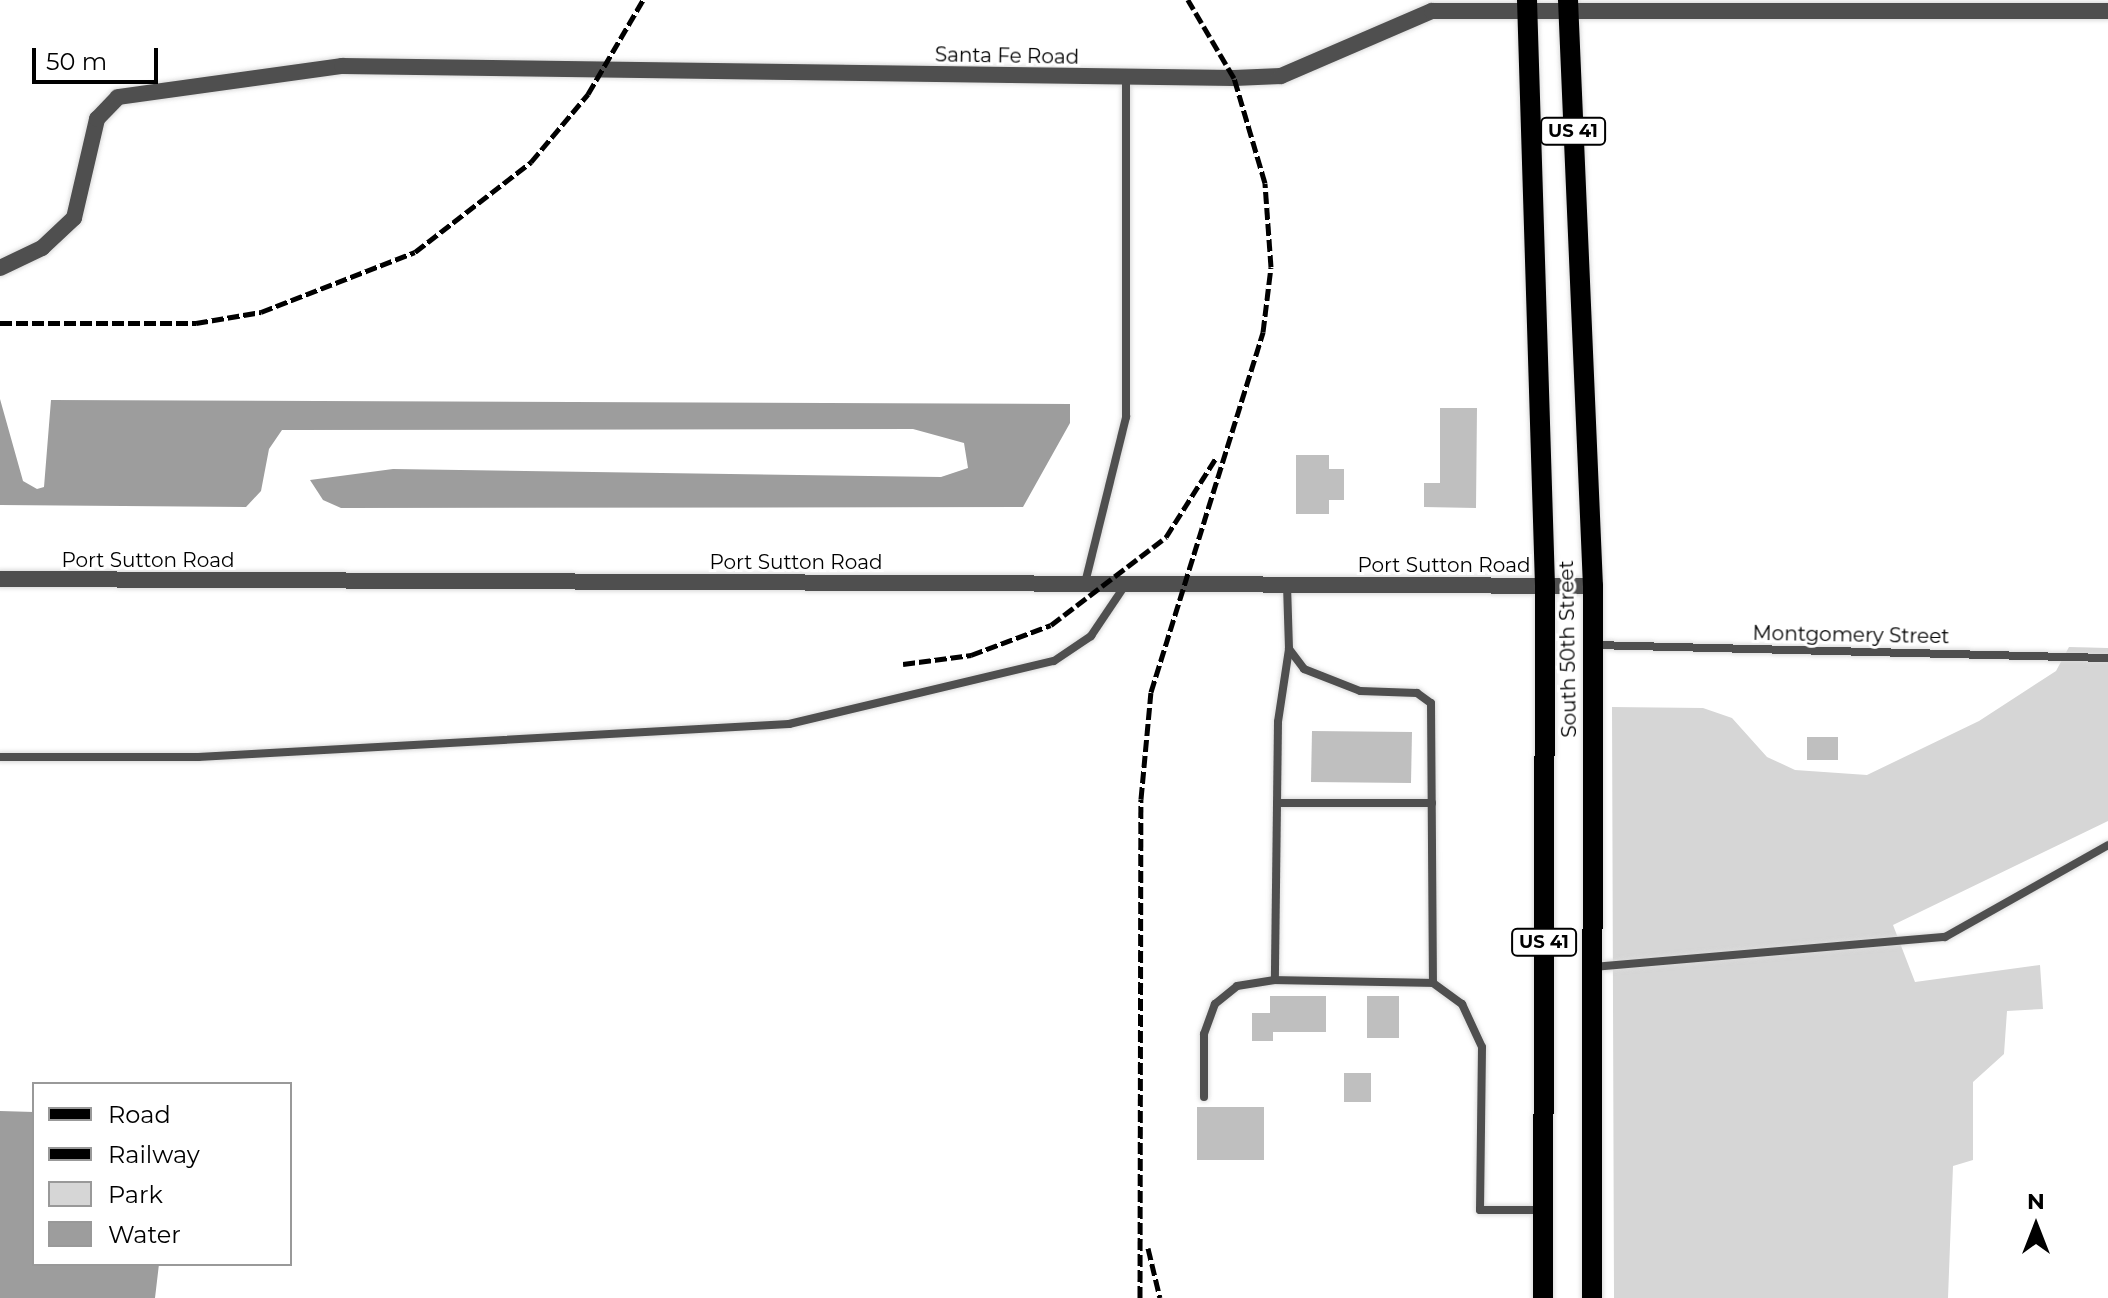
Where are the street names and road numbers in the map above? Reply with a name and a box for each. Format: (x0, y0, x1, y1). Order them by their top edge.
street label: Santa Fe Road (935, 43, 1079, 69)
road number: US 41 (1539, 117, 1607, 145)
street label: Port Sutton Road (61, 548, 235, 572)
street label: Port Sutton Road (709, 550, 883, 574)
street label: Port Sutton Road (1357, 553, 1531, 577)
street label: South 50th Street (1554, 560, 1582, 738)
street label: Montgomery Street (1752, 621, 1950, 649)
road number: US 41 (1510, 928, 1578, 956)

